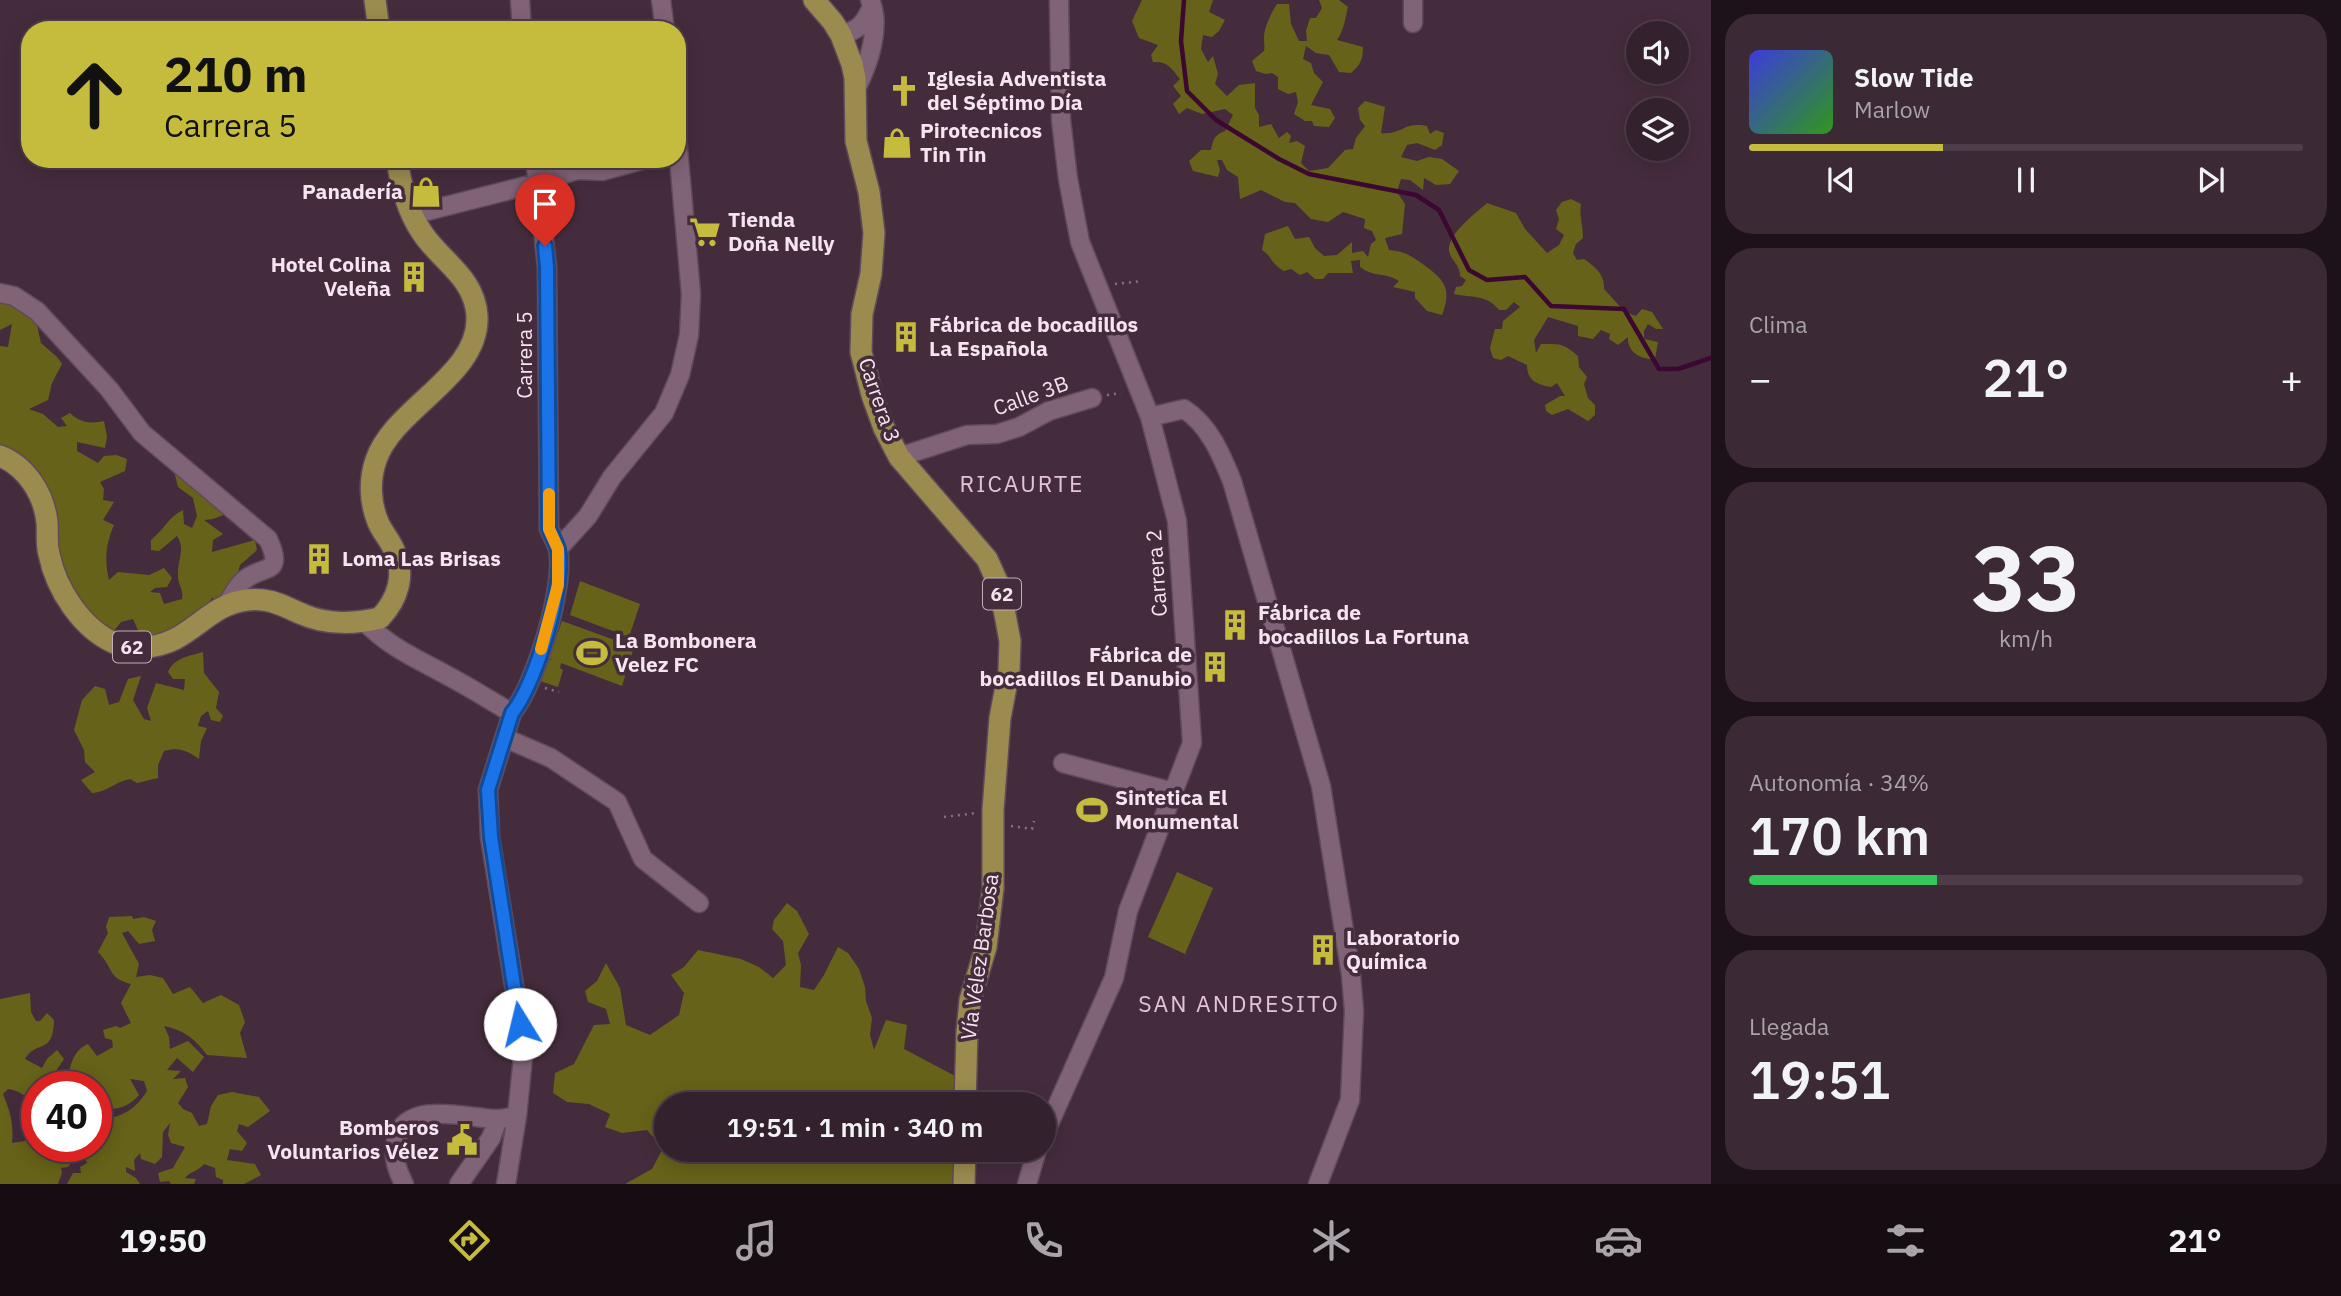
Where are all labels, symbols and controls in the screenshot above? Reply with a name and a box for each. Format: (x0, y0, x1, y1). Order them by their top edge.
map controls (1626, 21, 1689, 161)
button: sound (1626, 21, 1689, 84)
text: 210 m (164, 42, 308, 105)
icon: ahead (49, 49, 140, 140)
text: Slow Tide (1854, 60, 1974, 94)
place label: Iglesia Adventista del Séptimo Día (927, 64, 1106, 116)
church icon: Iglesia Adventista del Séptimo Día (887, 74, 921, 108)
text: Marlow (1854, 94, 1930, 124)
button: layers (1626, 98, 1689, 161)
text: Carrera 5 (164, 104, 297, 146)
place label: Pirotecnicos Tin Tin (920, 116, 1042, 168)
shop icon: Pirotecnicos Tin Tin (880, 126, 914, 160)
icon: previous (1822, 161, 1860, 199)
icon: pause (2007, 161, 2045, 199)
icon: next (2192, 161, 2230, 199)
pin (515, 174, 575, 246)
shop icon: Panadería (409, 175, 443, 209)
place label: Panadería (302, 177, 403, 205)
icon: arrive (526, 185, 564, 223)
place label: Tienda Doña Nelly (728, 205, 835, 257)
supermarket icon: Tienda Doña Nelly (688, 215, 722, 249)
place label: Hotel Colina Veleña (271, 250, 391, 302)
building icon: Hotel Colina Veleña (397, 260, 431, 294)
text: Clima (1749, 309, 1808, 339)
place label: Fábrica de bocadillos La Española (929, 310, 1138, 362)
street label: Carrera 5 (510, 311, 538, 399)
building icon: Fábrica de bocadillos La Española (889, 320, 923, 354)
text: 21° (1983, 344, 2069, 411)
street label: Carrera 3 (852, 354, 907, 446)
text: − (1749, 354, 1772, 403)
text: + (2280, 354, 2303, 403)
street label: Calle 3B (989, 369, 1072, 422)
district label: RICAURTE (960, 468, 1084, 498)
text: 33 (1971, 518, 2081, 636)
street label: Carrera 2 (1139, 528, 1173, 618)
building icon: Loma Las Brisas (302, 542, 336, 576)
place label: Loma Las Brisas (342, 544, 501, 572)
road number: 62 (983, 579, 1021, 610)
place label: Fábrica de bocadillos La Fortuna (1258, 598, 1469, 650)
building icon: Fábrica de bocadillos La Fortuna (1218, 608, 1252, 642)
text: km/h (1999, 623, 2053, 653)
place label: La Bombonera Velez FC (615, 626, 757, 678)
road number: 62 (113, 632, 151, 662)
sports icon: La Bombonera Velez FC (575, 636, 609, 670)
place label: Fábrica de bocadillos El Danubio (980, 640, 1192, 692)
building icon: Fábrica de bocadillos El Danubio (1198, 650, 1232, 684)
text: Autonomía · 34% (1749, 767, 1929, 797)
place label: Sintetica El Monumental (1115, 783, 1239, 835)
sports icon: Sintetica El Monumental (1075, 793, 1109, 827)
text: 170 km (1749, 802, 1930, 869)
street label: Vía Vélez Barbosa (953, 872, 1005, 1042)
place label: Laboratorio Química (1346, 923, 1460, 975)
building icon: Laboratorio Química (1306, 933, 1340, 967)
position arrow (483, 987, 557, 1061)
district label: SAN ANDRESITO (1138, 988, 1340, 1018)
text: Llegada (1749, 1011, 1829, 1041)
text: 19:51 (1749, 1046, 1890, 1113)
speed limit sign: 40 (21, 1071, 112, 1162)
text: 19:51 · 1 min · 340 m (727, 1110, 983, 1144)
place label: Bomberos Voluntarios Vélez (267, 1113, 439, 1165)
public building icon: Bomberos Voluntarios Vélez (445, 1123, 479, 1157)
icon: directions (445, 1216, 494, 1265)
icon: music (732, 1216, 781, 1265)
icon: phone (1019, 1216, 1068, 1265)
icon: climate (1307, 1216, 1356, 1265)
icon: car (1594, 1216, 1643, 1265)
icon: filters (1881, 1216, 1930, 1265)
text: 19:50 (119, 1219, 207, 1261)
text: 21° (2168, 1219, 2222, 1261)

